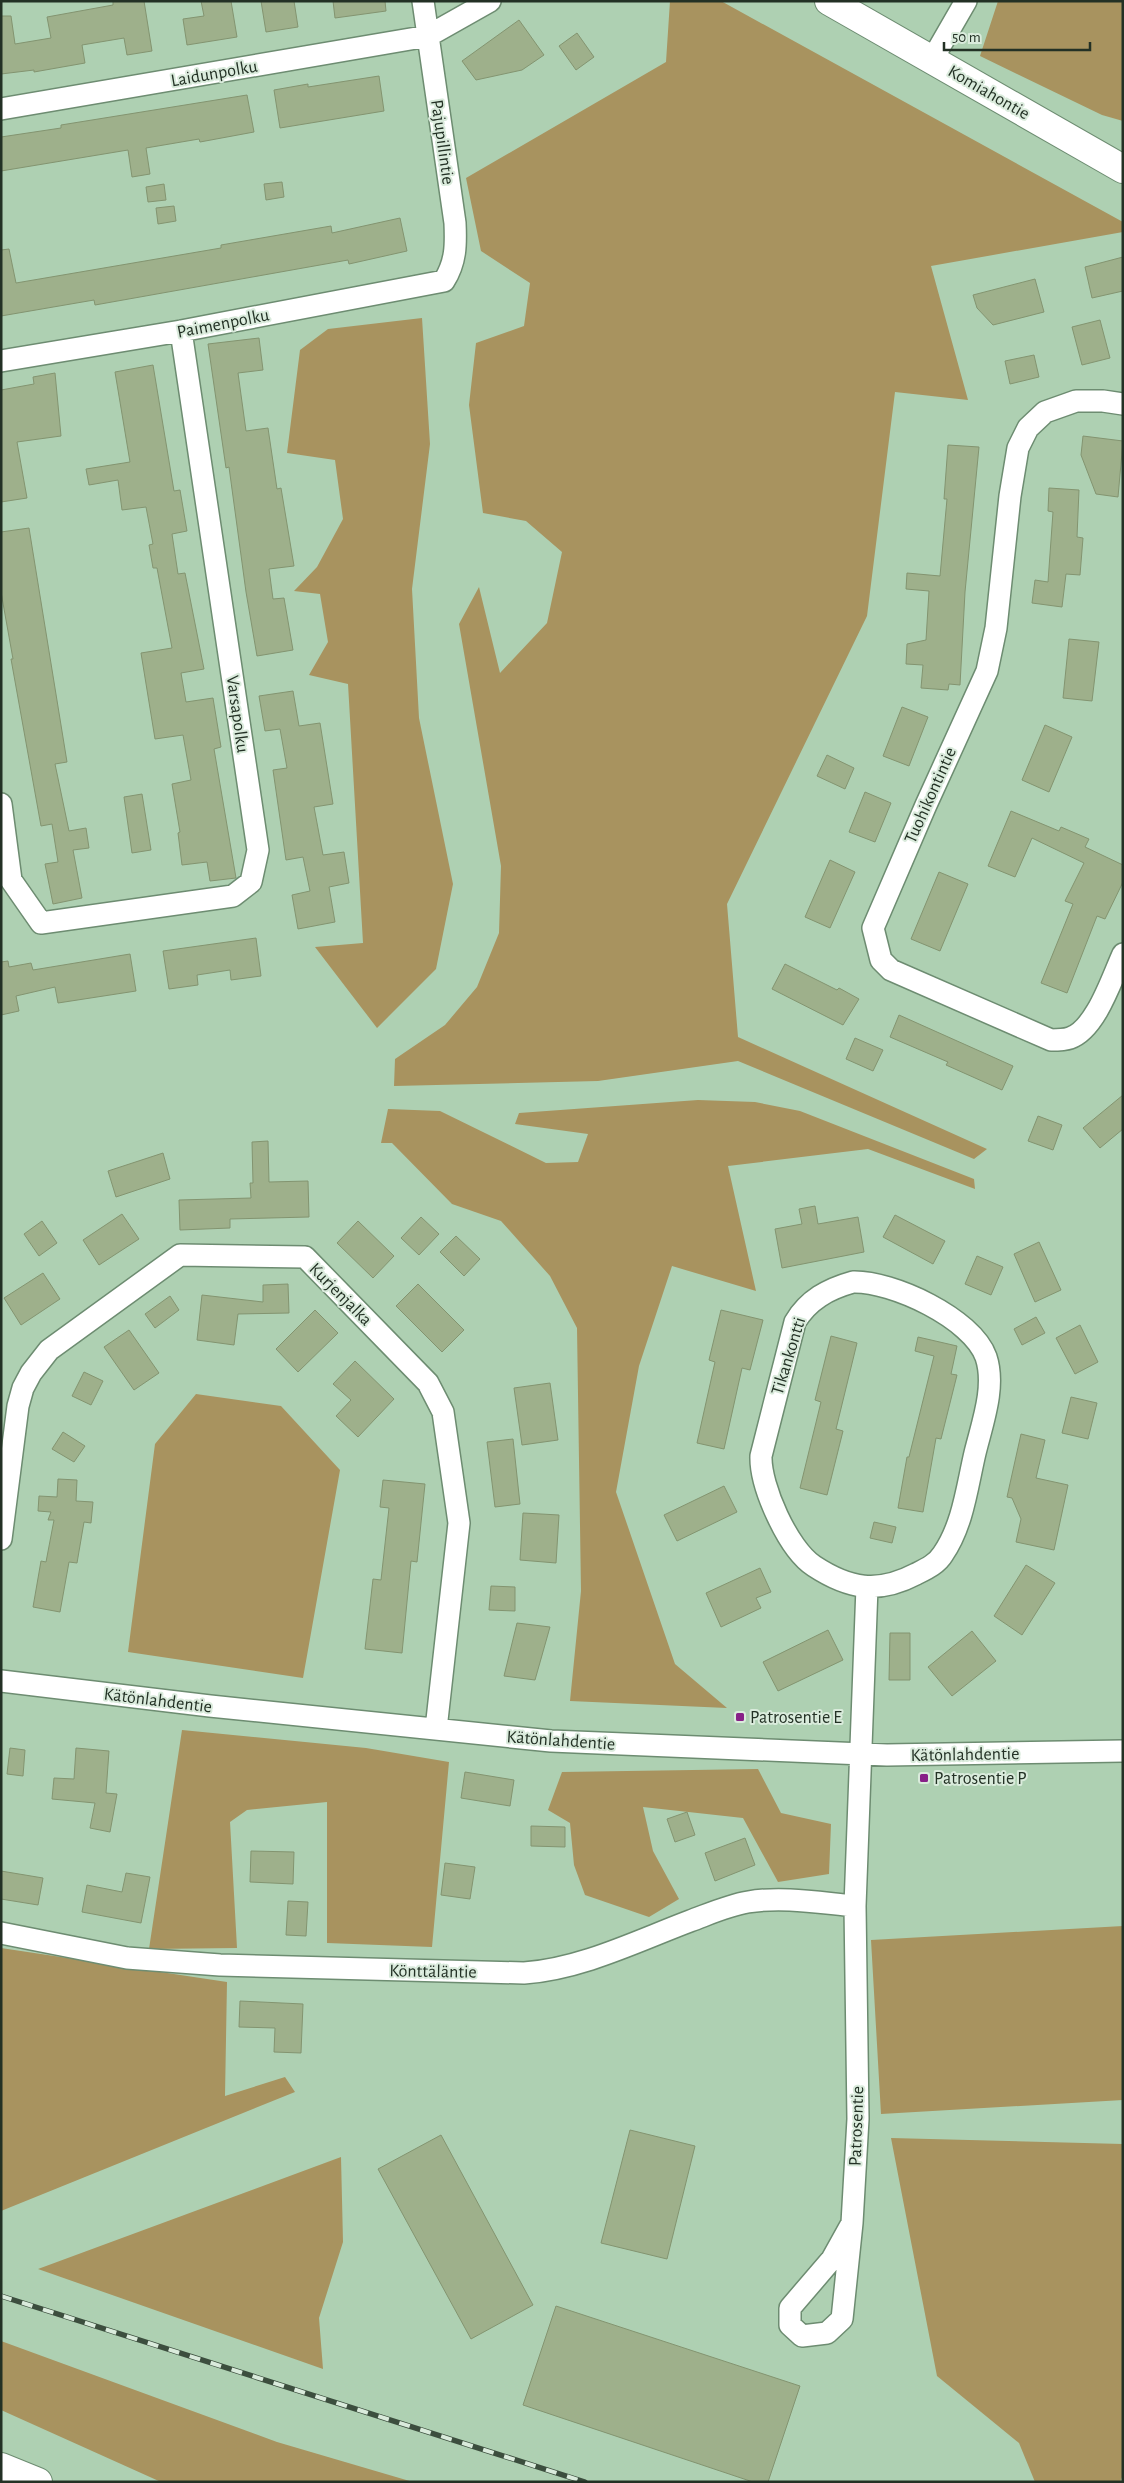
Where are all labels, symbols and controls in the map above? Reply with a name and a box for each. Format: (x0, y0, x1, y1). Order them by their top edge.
scale bar (944, 20, 1090, 52)
text: 50 m (952, 30, 981, 45)
street label: Laidunpolku (169, 58, 259, 90)
street label: Komiahontie (945, 62, 1032, 123)
street label: Pajupillintie (427, 98, 457, 186)
street label: Paimenpolku (176, 306, 271, 342)
street label: Varsapolku (223, 674, 251, 754)
street label: Tuohikontintie (902, 745, 960, 846)
street label: Kurjenjalka (305, 1260, 375, 1330)
street label: Tikankontti (769, 1315, 809, 1397)
street label: Kätönlahdentie (103, 1685, 213, 1717)
place label: Patrosentie E (750, 1709, 842, 1727)
marker: Patrosentie E (734, 1711, 746, 1723)
street label: Kätönlahdentie (506, 1728, 616, 1754)
street label: Kätönlahdentie (910, 1745, 1020, 1765)
place label: Patrosentie P (934, 1770, 1027, 1788)
marker: Patrosentie P (918, 1772, 930, 1784)
street label: Könttäläntie (389, 1962, 477, 1982)
street label: Patrosentie (847, 2086, 867, 2166)

